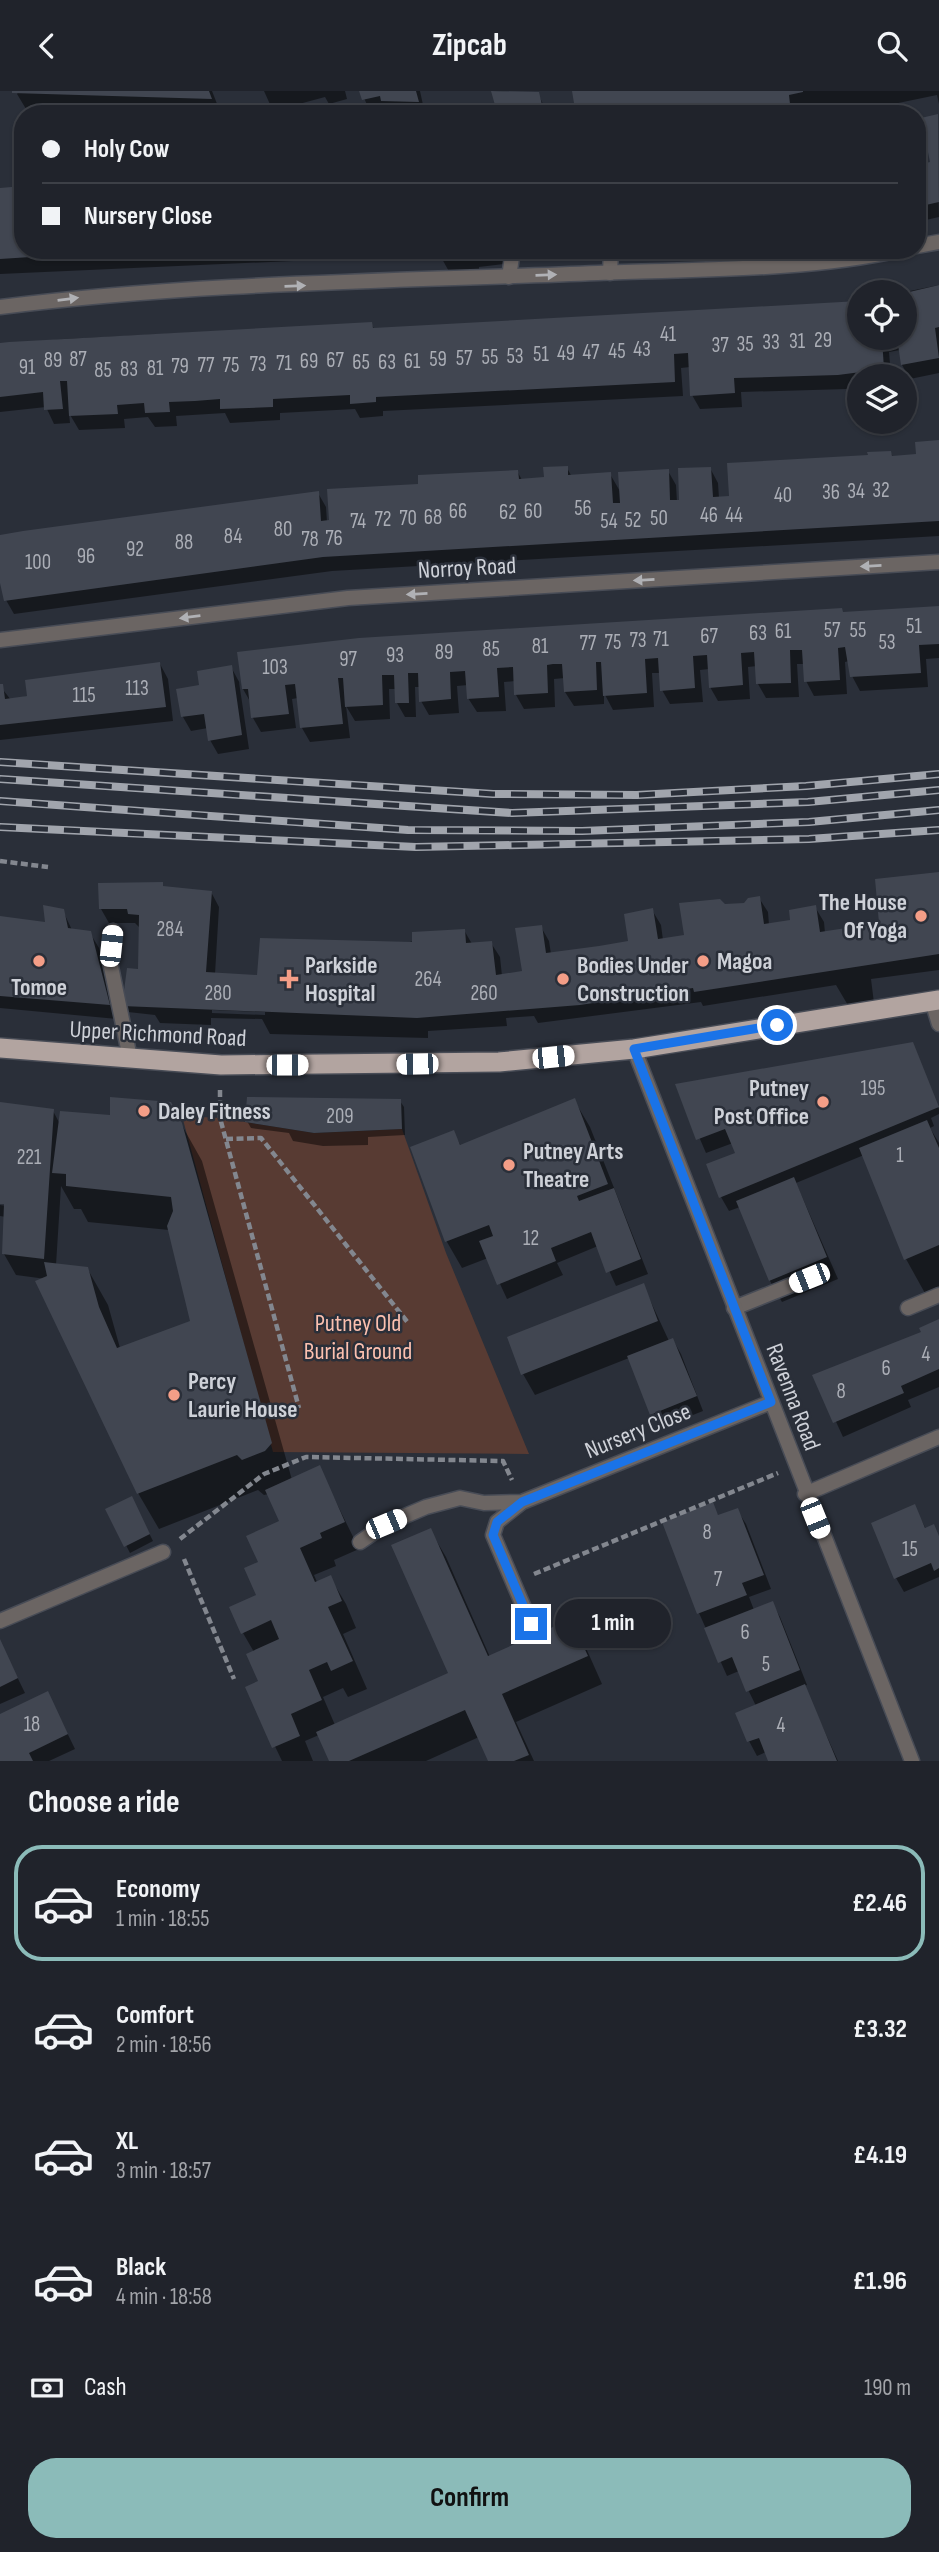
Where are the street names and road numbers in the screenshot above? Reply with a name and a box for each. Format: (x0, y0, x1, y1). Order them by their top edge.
street label: Norroy Road (417, 551, 517, 585)
street label: Upper Richmond Road (69, 1015, 247, 1053)
street label: Ravenna Road (759, 1339, 827, 1455)
street label: Nursery Close (581, 1397, 695, 1465)

